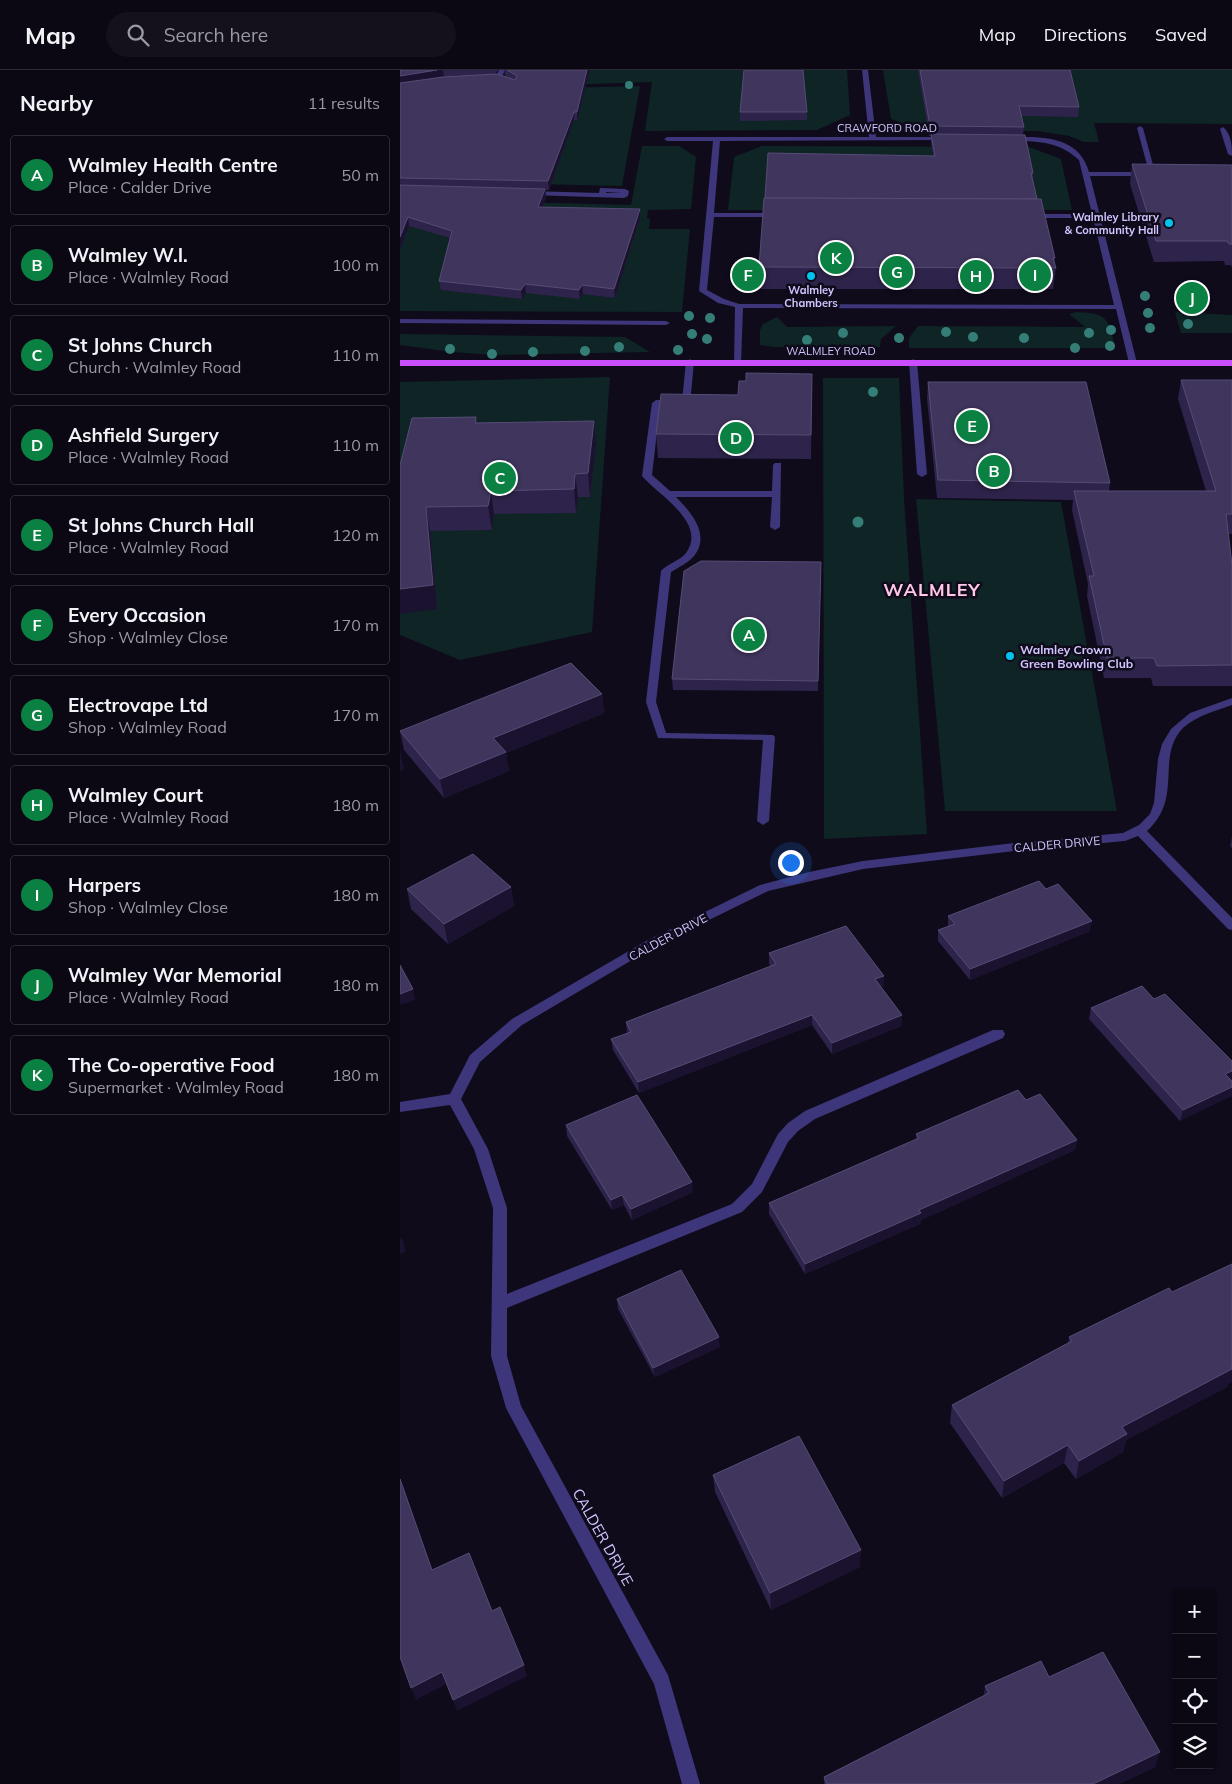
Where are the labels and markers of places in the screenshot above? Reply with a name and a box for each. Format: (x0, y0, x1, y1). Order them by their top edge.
place label: Walmley Library & Community Hall (1065, 210, 1159, 237)
marker: Walmley Library & Community Hall (1163, 217, 1175, 229)
pin: K (820, 239, 852, 277)
pin: G (881, 253, 913, 291)
pin: F (732, 256, 764, 294)
pin: I (1019, 256, 1051, 294)
pin: H (960, 257, 992, 295)
marker: Walmley Chambers (805, 270, 817, 282)
pin: J (1176, 279, 1208, 317)
place label: Walmley Chambers (784, 283, 838, 310)
pin: E (956, 407, 988, 445)
pin: D (720, 419, 752, 457)
pin: B (978, 452, 1010, 490)
pin: C (484, 459, 516, 497)
pin: A (733, 616, 765, 654)
place label: Walmley Crown Green Bowling Club (1020, 642, 1133, 671)
marker: Walmley Crown Green Bowling Club (1004, 650, 1016, 662)

